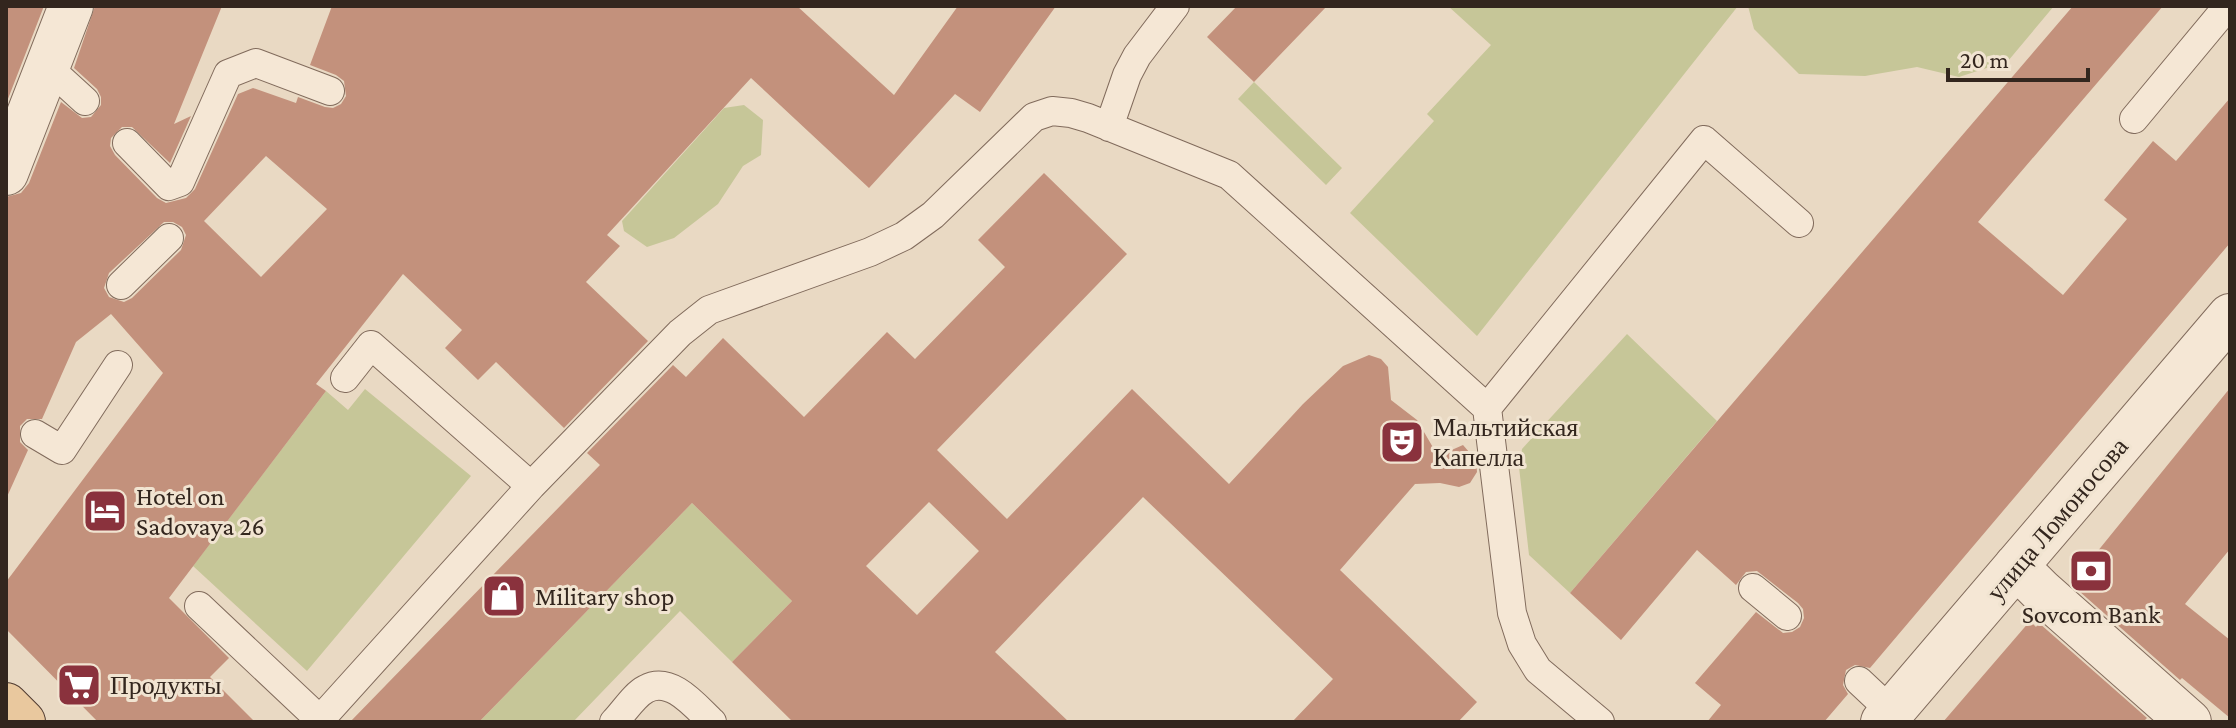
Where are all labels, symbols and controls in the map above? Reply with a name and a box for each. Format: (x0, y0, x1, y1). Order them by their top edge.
scale bar (1948, 32, 2088, 82)
text: 20 m (1960, 46, 2009, 73)
place label: Мальтийская Капелла (1433, 413, 1578, 472)
theatre icon: Мальтийская Капелла (1378, 418, 1426, 466)
street label: улица Ломоносова (1981, 432, 2134, 607)
place label: Hotel on Sadovaya 26 (136, 482, 265, 541)
hotel icon: Hotel on Sadovaya 26 (81, 487, 129, 535)
bank icon: Sovcom Bank (2067, 547, 2115, 595)
shop icon: Military shop (480, 572, 528, 620)
place label: Military shop (535, 582, 674, 611)
place label: Sovcom Bank (2022, 600, 2161, 629)
supermarket icon: Продукты (55, 661, 103, 709)
place label: Продукты (110, 671, 221, 700)

